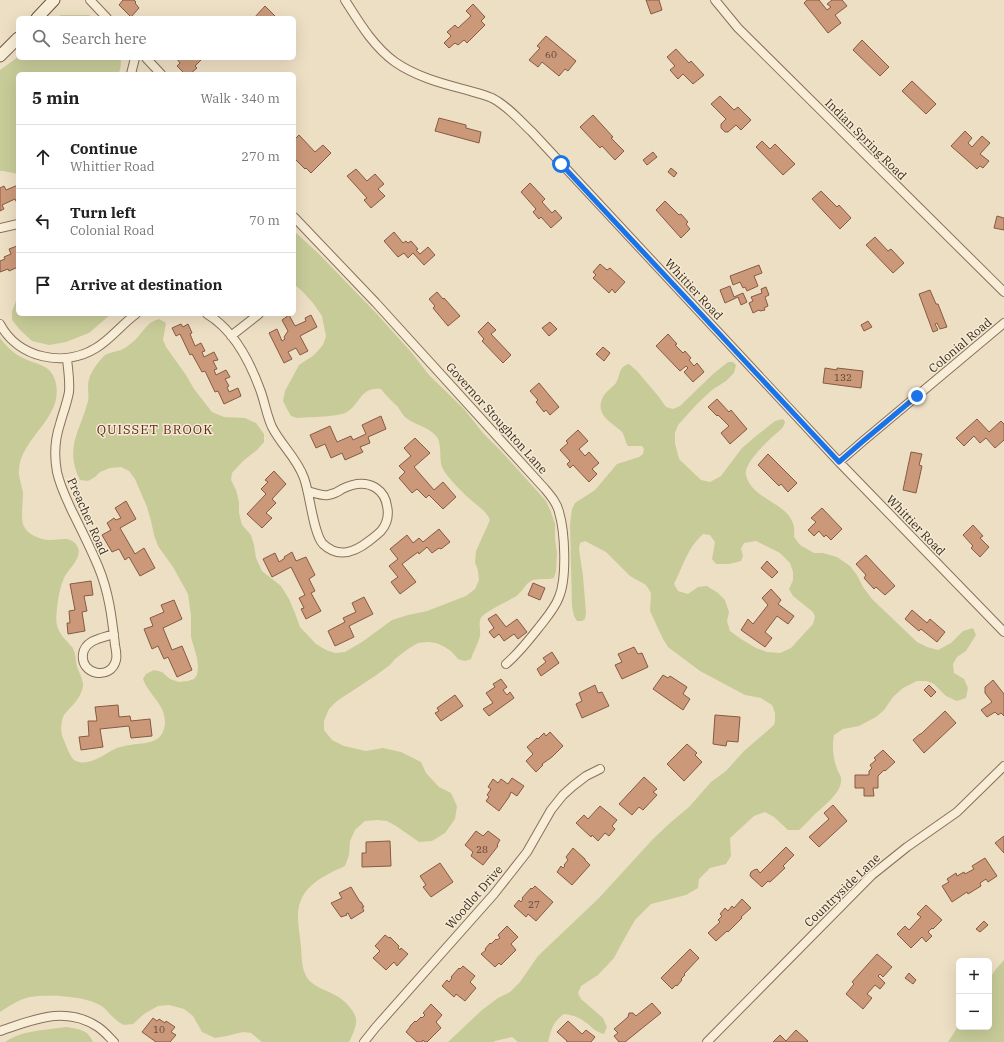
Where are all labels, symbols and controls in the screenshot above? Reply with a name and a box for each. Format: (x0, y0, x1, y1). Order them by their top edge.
search box (16, 16, 296, 60)
icon: search (30, 27, 52, 49)
text: Search here (62, 29, 147, 48)
house number: 60 (545, 48, 557, 61)
text: 5 min (32, 87, 80, 109)
text: Walk · 340 m (201, 90, 280, 107)
street label: Indian Spring Road (822, 95, 910, 183)
text: Continue (70, 139, 137, 158)
icon: ahead (32, 146, 54, 168)
text: 270 m (241, 148, 280, 165)
route start (552, 155, 570, 173)
text: Whittier Road (70, 158, 155, 175)
text: Turn left (70, 203, 136, 222)
icon: left (32, 210, 54, 232)
text: 70 m (249, 212, 280, 229)
text: Colonial Road (70, 222, 154, 239)
street label: Whittier Road (662, 255, 726, 323)
icon: arrive (32, 274, 54, 296)
text: Arrive at destination (70, 275, 222, 294)
street label: Colonial Road (925, 314, 995, 376)
street label: Governor Stoughton Lane (443, 359, 551, 477)
house number: 132 (834, 371, 852, 384)
route end (908, 387, 926, 405)
district label: QUISSET BROOK (97, 421, 213, 438)
street label: Preacher Road (64, 475, 112, 557)
street label: Whittier Road (883, 492, 949, 558)
house number: 28 (476, 843, 488, 856)
street label: Countryside Lane (801, 850, 883, 930)
street label: Woodlot Drive (442, 862, 506, 932)
house number: 27 (528, 898, 540, 911)
map controls (956, 958, 992, 1030)
button: + (956, 958, 992, 994)
button: − (956, 994, 992, 1030)
house number: 10 (153, 1023, 165, 1036)

